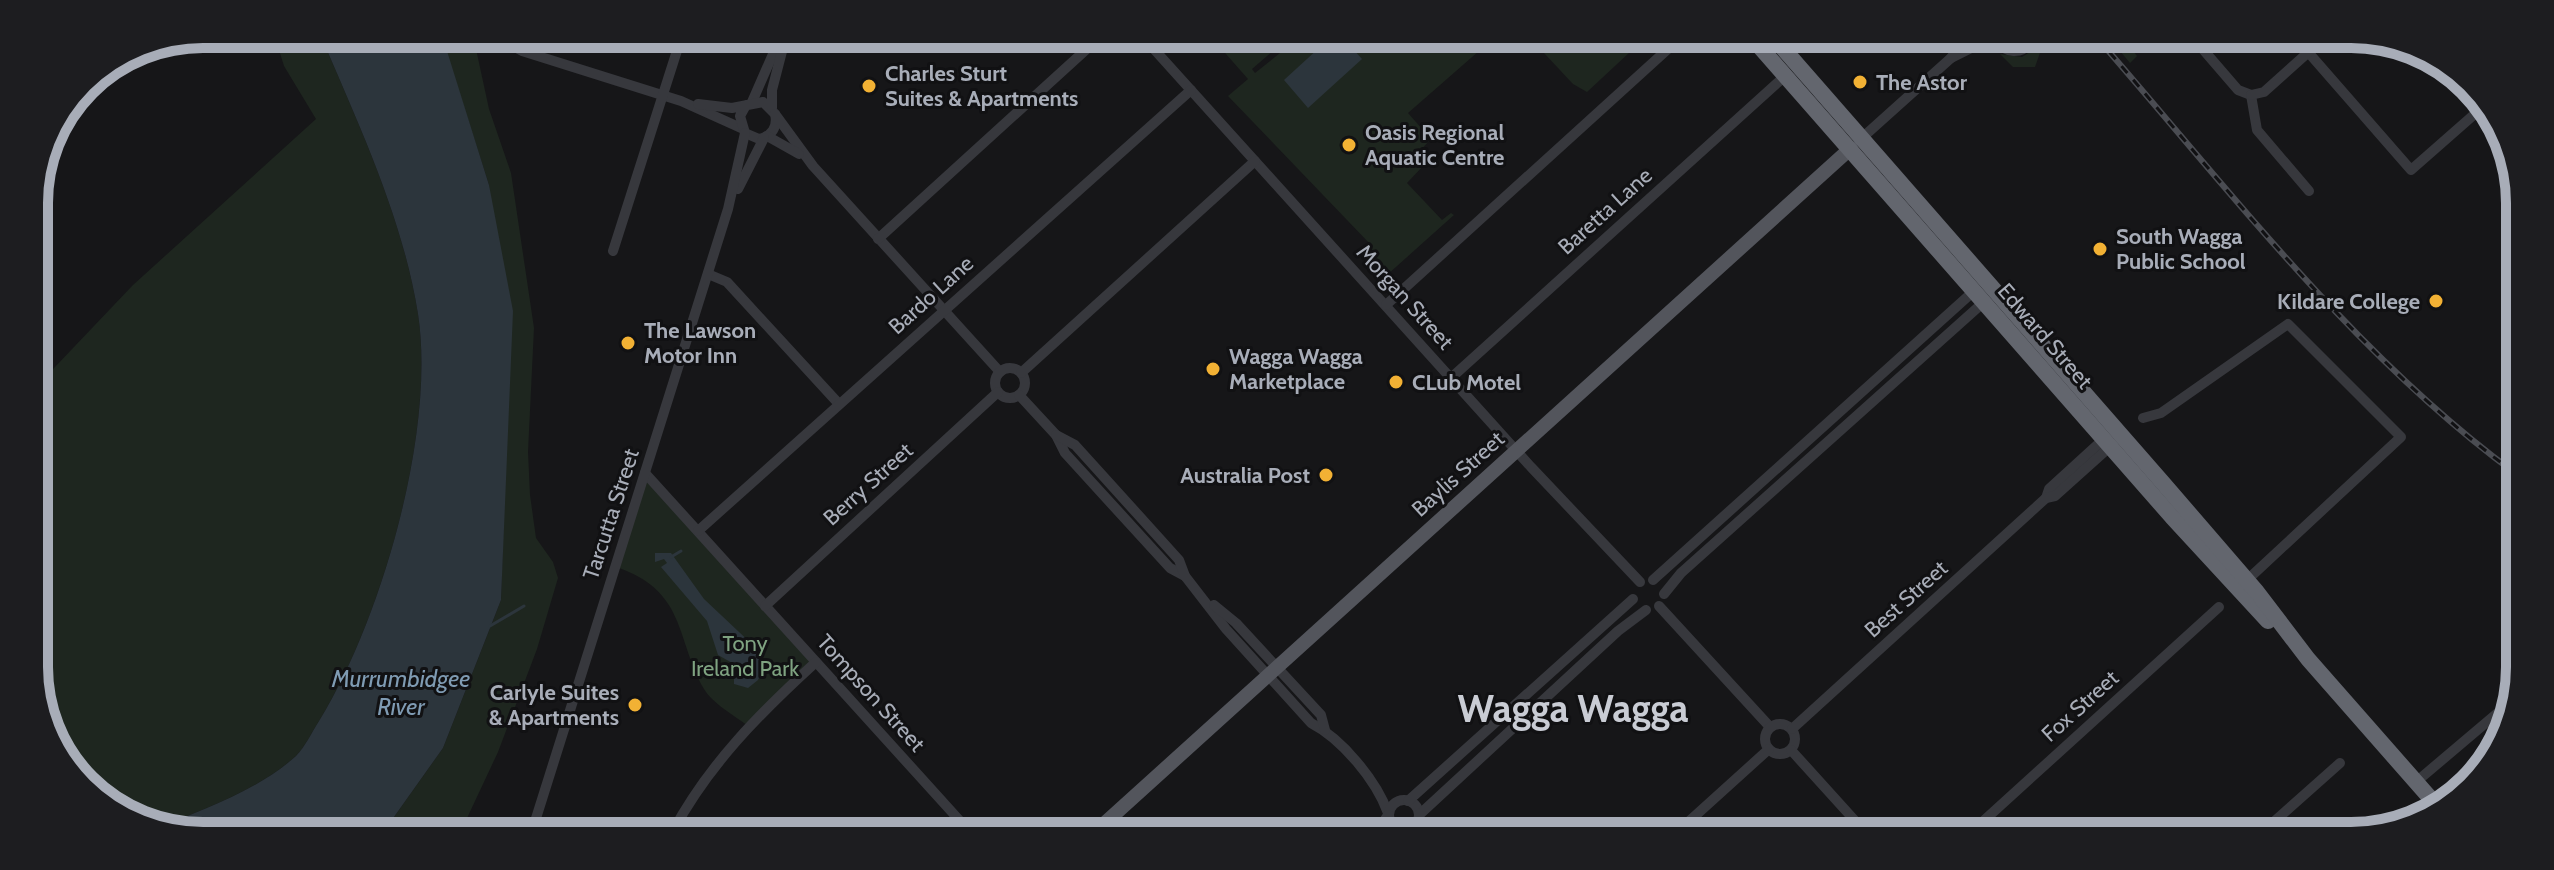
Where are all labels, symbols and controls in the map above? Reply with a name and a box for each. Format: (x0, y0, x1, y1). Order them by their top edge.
place label: Charles Sturt Suites & Apartments (885, 60, 1078, 112)
place label: The Astor (1876, 69, 1968, 96)
marker: The Astor (1851, 73, 1869, 91)
marker: Charles Sturt Suites & Apartments (860, 77, 878, 95)
place label: Oasis Regional Aquatic Centre (1365, 119, 1504, 171)
marker: Oasis Regional Aquatic Centre (1340, 136, 1358, 154)
street label: Baretta Lane (1552, 162, 1658, 260)
place label: South Wagga Public School (2116, 223, 2246, 275)
street label: Morgan Street (1351, 239, 1460, 355)
marker: South Wagga Public School (2091, 240, 2109, 258)
street label: Bardo Lane (883, 250, 979, 340)
street label: Edward Street (1992, 278, 2098, 395)
place label: Kildare College (2277, 288, 2420, 315)
marker: Kildare College (2427, 292, 2445, 310)
place label: The Lawson Motor Inn (644, 317, 756, 369)
marker: The Lawson Motor Inn (619, 334, 637, 352)
place label: Wagga Wagga Marketplace (1229, 343, 1363, 395)
marker: Wagga Wagga Marketplace (1204, 360, 1222, 378)
place label: CLub Motel (1412, 369, 1521, 396)
marker: CLub Motel (1387, 373, 1405, 391)
street label: Baylis Street (1406, 425, 1510, 522)
street label: Berry Street (818, 436, 919, 531)
street label: Tarcutta Street (577, 445, 645, 583)
place label: Australia Post (1180, 462, 1310, 489)
marker: Australia Post (1317, 466, 1335, 484)
street label: Best Street (1859, 554, 1954, 643)
street label: Tompson Street (811, 629, 931, 758)
park label: Tony Ireland Park (691, 630, 799, 682)
water label: Murrumbidgee River (331, 664, 470, 721)
street label: Fox Street (2036, 664, 2124, 748)
place label: Carlyle Suites & Apartments (489, 679, 619, 731)
district label: Wagga Wagga (1458, 685, 1688, 732)
marker: Carlyle Suites & Apartments (626, 696, 644, 714)

